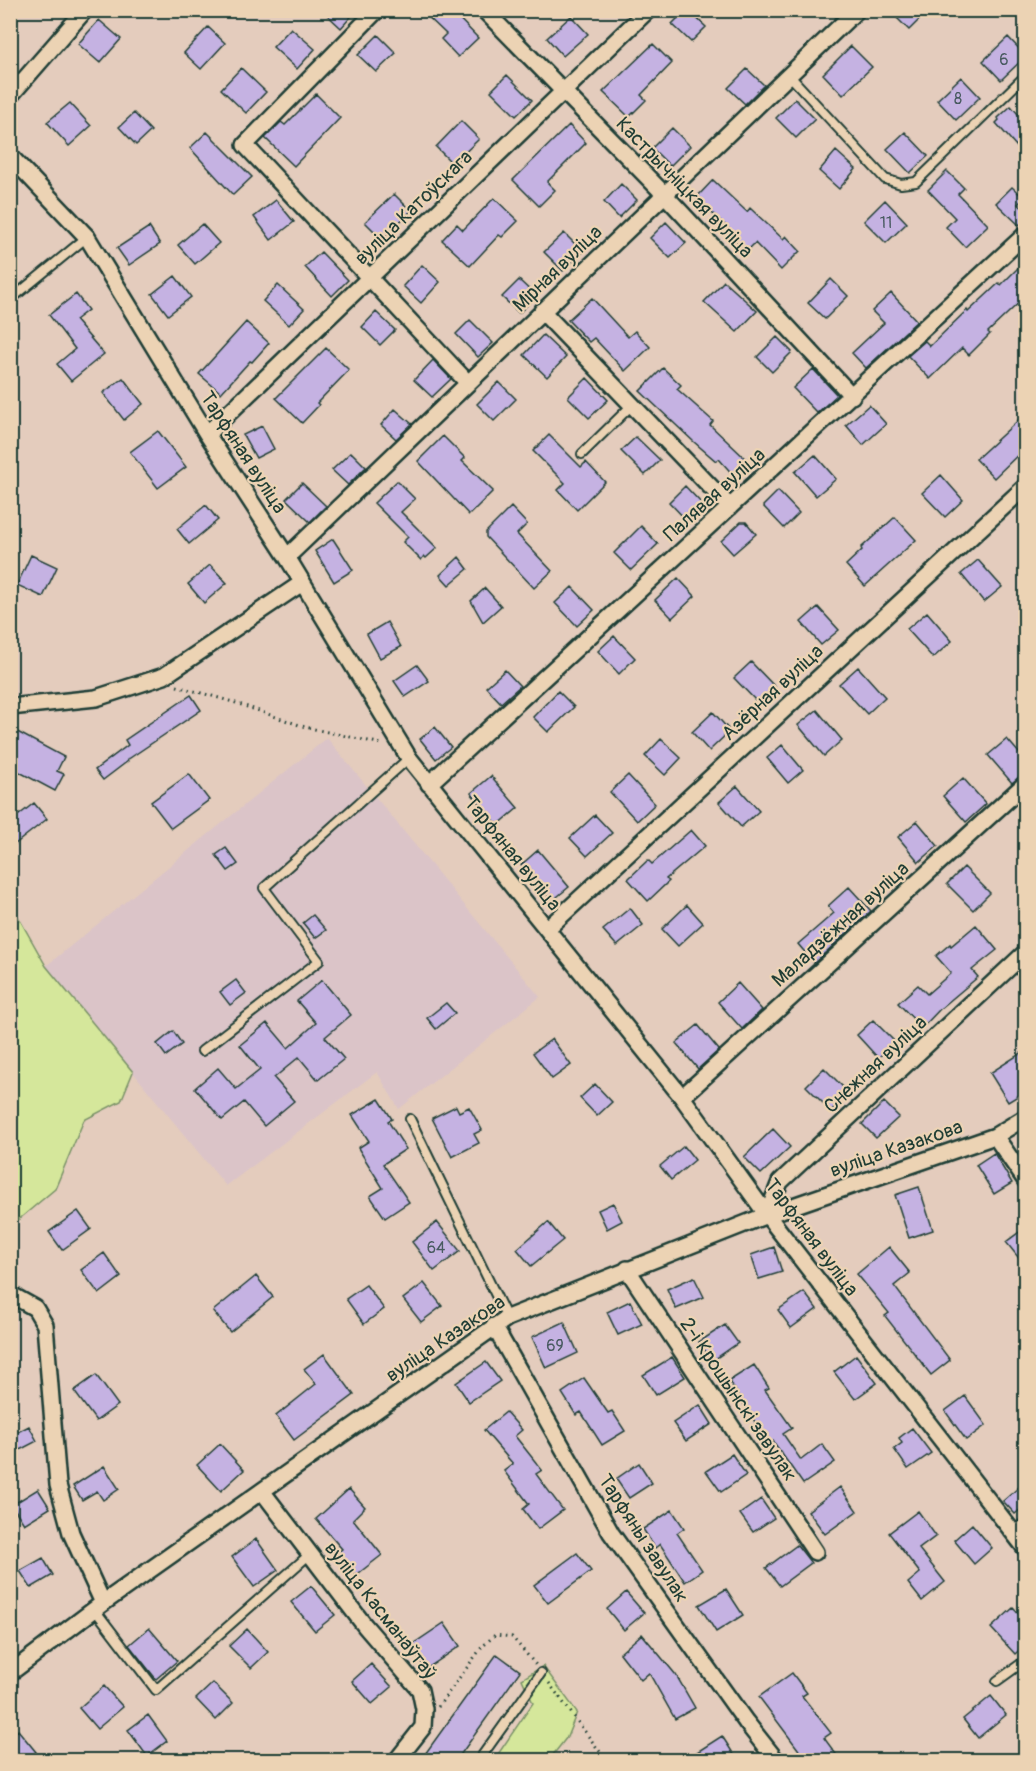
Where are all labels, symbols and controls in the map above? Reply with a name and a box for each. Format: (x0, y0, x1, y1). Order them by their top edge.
house number: 6 (999, 50, 1009, 70)
house number: 8 (954, 89, 962, 109)
street label: Кастрычніцкая вуліца (611, 112, 758, 263)
street label: вуліца Катоўскага (349, 145, 478, 270)
house number: 11 (880, 213, 892, 233)
street label: Мірная вуліца (507, 220, 607, 317)
street label: Тарфяная вуліца (195, 386, 292, 518)
street label: Палявая вуліца (658, 442, 770, 547)
street label: Азёрная вуліца (716, 639, 828, 746)
street label: Тарфяная вуліца (459, 791, 567, 916)
street label: Маладзёжная вуліца (767, 856, 914, 993)
street label: Снежная вуліца (818, 1010, 932, 1119)
street label: вуліца Казакова (827, 1114, 966, 1183)
street label: Тарфяная вуліца (759, 1174, 864, 1301)
house number: 64 (427, 1238, 445, 1258)
street label: вуліца Казакова (381, 1289, 510, 1388)
street label: 2-і Крошынскі завулак (675, 1313, 803, 1486)
house number: 69 (546, 1336, 564, 1356)
street label: Тарфяны завулак (593, 1469, 694, 1607)
street label: вуліца Касманаўтаў (319, 1536, 442, 1684)

